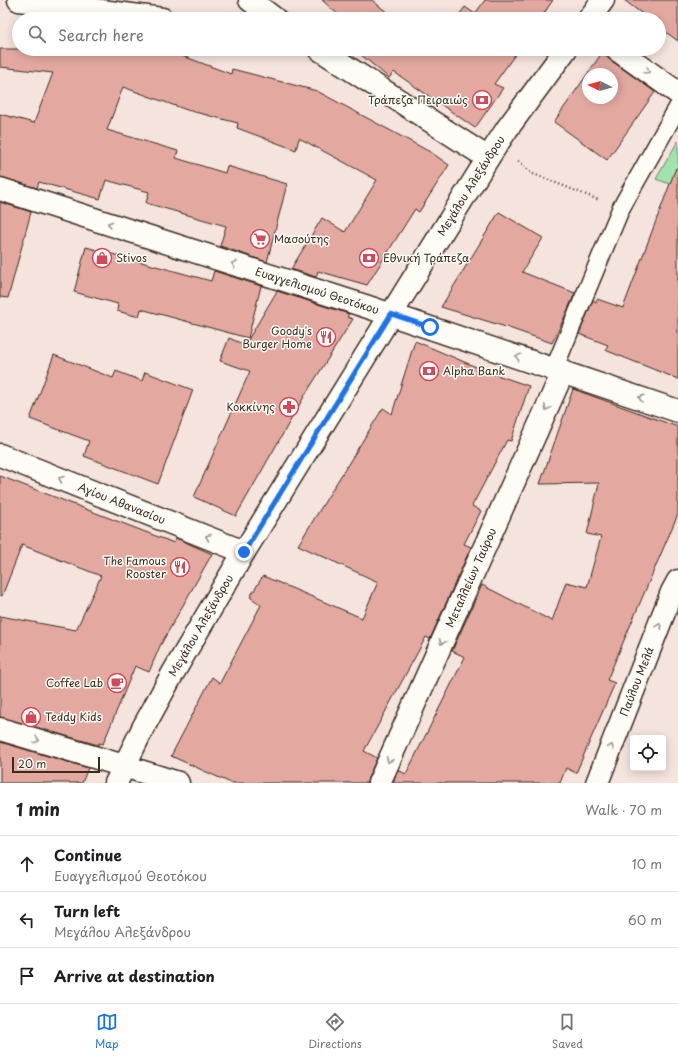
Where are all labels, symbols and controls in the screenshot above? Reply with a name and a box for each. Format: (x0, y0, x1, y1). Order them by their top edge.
search box (12, 12, 666, 56)
icon: search (26, 23, 48, 45)
text: Search here (58, 23, 144, 46)
one-way arrow (643, 66, 650, 74)
north arrow (582, 68, 618, 104)
bank icon: Τράπεζα Πειραιώς (471, 89, 493, 111)
place label: Τράπεζα Πειραιώς (368, 91, 468, 108)
street label: Μεγάλου Αλεξάνδρου (433, 132, 509, 239)
one-way arrow (107, 220, 114, 229)
supermarket icon: Μασούτης (249, 228, 271, 250)
place label: Μασούτης (274, 230, 329, 247)
shop icon: Stivos (91, 247, 113, 269)
bank icon: Εθνική Τράπεζα (358, 247, 380, 269)
place label: Stivos (116, 249, 147, 266)
place label: Εθνική Τράπεζα (383, 249, 469, 266)
one-way arrow (231, 260, 238, 269)
street label: Ευαγγελισμού Θεοτόκου (253, 262, 382, 318)
route start (421, 318, 439, 336)
place label: Goody's Burger Home (242, 322, 312, 352)
restaurant icon: Goody's Burger Home (315, 326, 337, 348)
one-way arrow (515, 353, 522, 362)
bank icon: Alpha Bank (418, 360, 440, 382)
place label: Alpha Bank (443, 362, 505, 379)
one-way arrow (638, 395, 645, 403)
pharmacy icon: Κοκκίνης (278, 396, 300, 418)
place label: Κοκκίνης (227, 398, 275, 415)
one-way arrow (543, 404, 551, 411)
one-way arrow (57, 475, 64, 483)
street label: Αγίου Αθανασίου (76, 478, 168, 528)
street label: Μεταλλείων Ταύρου (441, 525, 500, 630)
one-way arrow (204, 534, 211, 542)
route end (235, 543, 253, 561)
place label: The Famous Rooster (103, 552, 167, 582)
restaurant icon: The Famous Rooster (169, 556, 191, 578)
street label: Μεγάλου Αλεξάνδρου (164, 571, 237, 680)
one-way arrow (654, 622, 662, 629)
one-way arrow (439, 637, 447, 645)
street label: Παύλου Μελά (615, 644, 658, 719)
cafe icon: Coffee Lab (106, 672, 128, 694)
place label: Coffee Lab (46, 674, 103, 691)
shop icon: Teddy Kids (20, 706, 42, 728)
place label: Teddy Kids (45, 708, 102, 725)
one-way arrow (34, 735, 41, 744)
map controls (630, 735, 666, 771)
button: locate (630, 735, 666, 771)
one-way arrow (606, 743, 614, 751)
scale bar (12, 755, 100, 774)
text: 20 m (18, 755, 46, 772)
one-way arrow (386, 756, 394, 764)
text: 1 min (16, 796, 60, 822)
text: Walk · 70 m (585, 800, 662, 819)
text: Continue (54, 843, 122, 866)
icon: ahead (16, 853, 38, 875)
text: 10 m (632, 854, 662, 873)
text: Ευαγγελισμού Θεοτόκου (54, 866, 207, 885)
text: Turn left (54, 899, 120, 922)
icon: left (16, 909, 38, 931)
text: 60 m (628, 910, 662, 929)
text: Μεγάλου Αλεξάνδρου (54, 922, 191, 941)
text: Arrive at destination (54, 964, 215, 987)
icon: arrive (16, 965, 38, 987)
tab: Map (95, 1011, 118, 1052)
tab: Directions (308, 1011, 362, 1052)
tab: Saved (552, 1011, 583, 1052)

